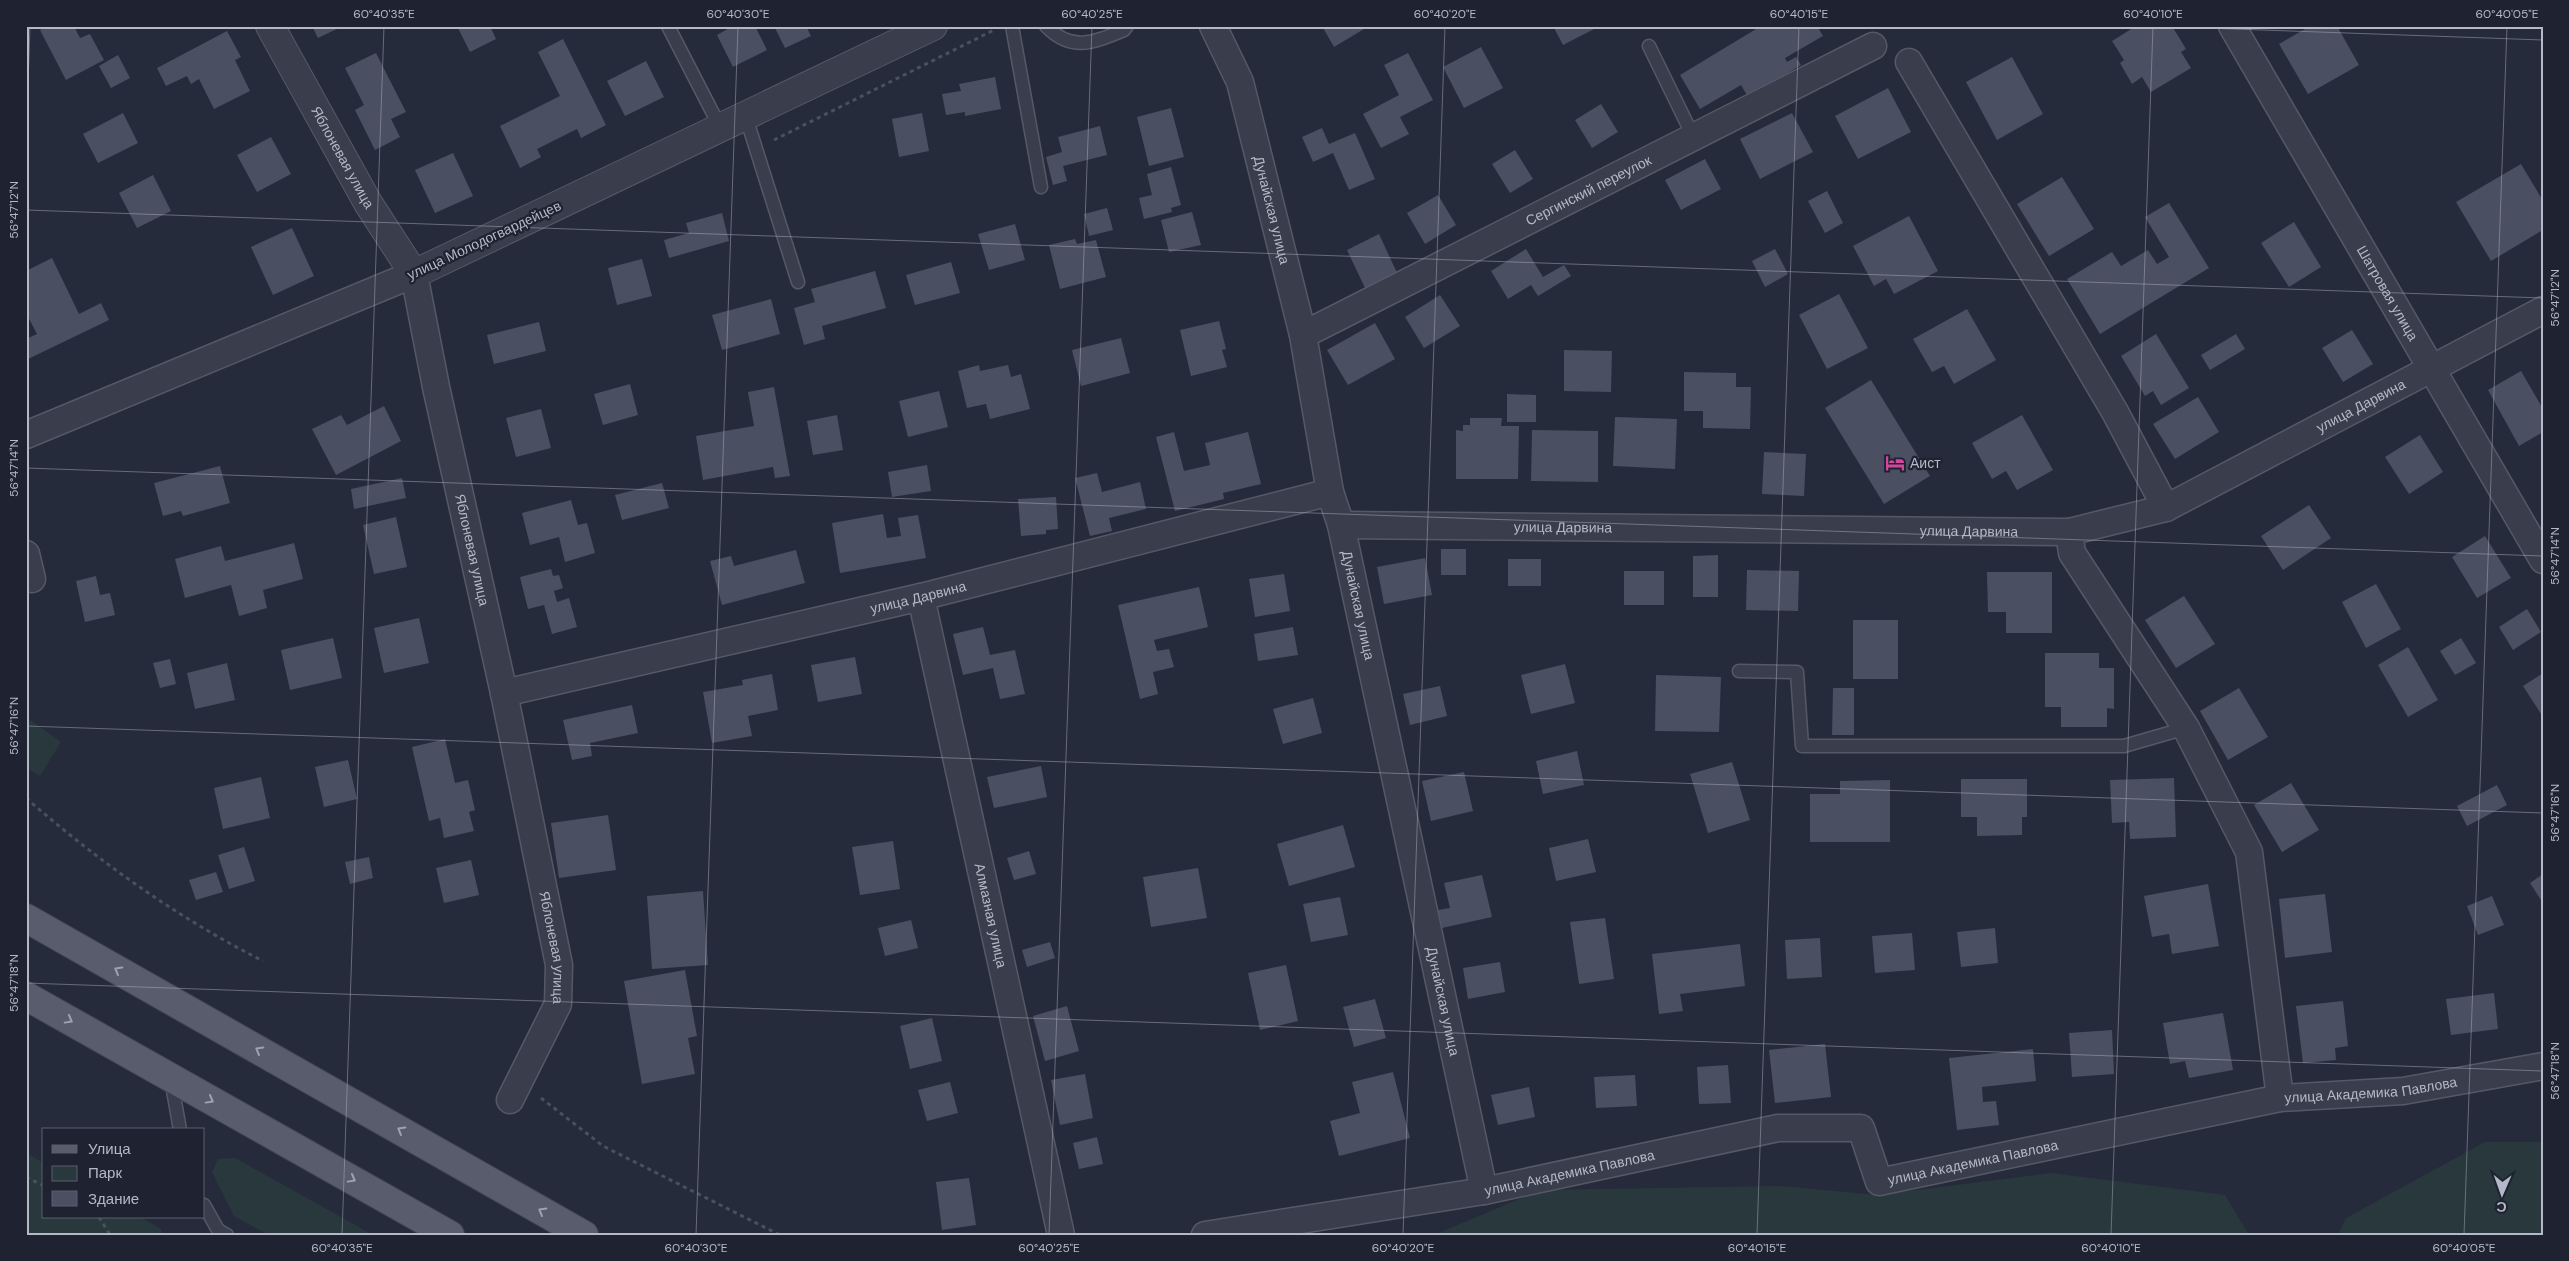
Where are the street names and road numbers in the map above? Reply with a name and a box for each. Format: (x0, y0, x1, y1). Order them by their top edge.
street label: Яблоневая улица (307, 103, 378, 212)
street label: Сергинский переулок (1522, 151, 1655, 230)
street label: Дунайская улица (1250, 154, 1294, 266)
street label: улица Молодогвардейцев (404, 196, 564, 284)
street label: Шатровая улица (2353, 242, 2422, 344)
street label: улица Дарвина (2313, 375, 2409, 436)
street label: Яблоневая улица (451, 492, 493, 608)
street label: улица Дарвина (1514, 518, 1612, 537)
street label: улица Дарвина (1920, 522, 2018, 541)
street label: Дунайская улица (1338, 549, 1379, 662)
street label: улица Дарвина (868, 577, 968, 617)
street label: Алмазная улица (971, 861, 1011, 970)
street label: Яблоневая улица (535, 889, 568, 1004)
street label: Дунайская улица (1423, 945, 1464, 1058)
street label: улица Академика Павлова (2284, 1072, 2459, 1107)
street label: улица Академика Павлова (1886, 1136, 2060, 1189)
street label: улица Академика Павлова (1483, 1146, 1656, 1200)

